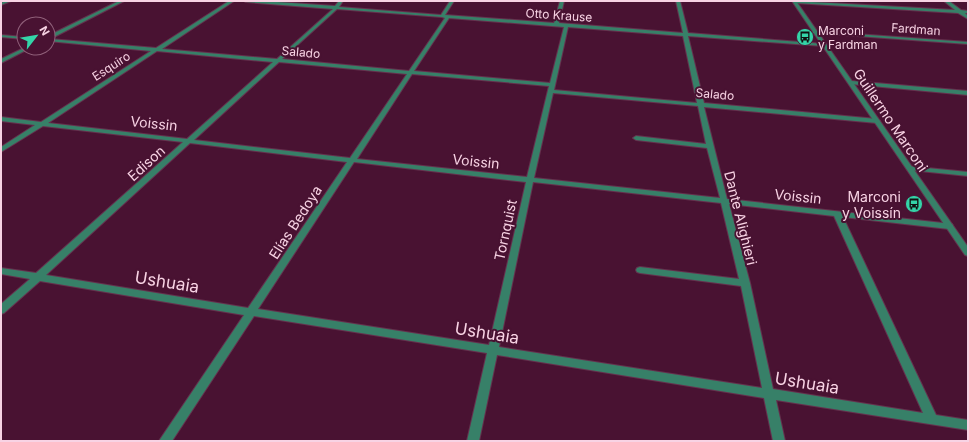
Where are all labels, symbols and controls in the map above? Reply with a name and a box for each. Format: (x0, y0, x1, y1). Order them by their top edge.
street label: Otto Krause (525, 5, 593, 25)
north arrow (16, 16, 56, 56)
street label: Fardman (891, 20, 941, 38)
place label: Marconi y Fardman (818, 23, 878, 52)
text: N (36, 24, 53, 38)
bus stop icon: Marconi y Fardman (795, 27, 815, 47)
street label: Salado (281, 43, 321, 61)
street label: Esquiro (89, 48, 133, 84)
street label: Guillermo Marconi (850, 65, 932, 175)
street label: Salado (695, 85, 735, 103)
street label: Voissin (130, 112, 178, 134)
street label: Edison (124, 142, 168, 184)
street label: Voissin (452, 150, 500, 172)
street label: Dante Alighieri (721, 169, 761, 267)
street label: Elías Bedoya (265, 182, 325, 262)
street label: Voissin (774, 185, 822, 207)
place label: Marconi y Voissín (842, 188, 901, 221)
bus stop icon: Marconi y Voissín (904, 194, 924, 214)
street label: Tornquist (490, 197, 520, 262)
street label: Ushuaia (133, 267, 201, 297)
street label: Ushuaia (453, 318, 521, 348)
street label: Ushuaia (773, 368, 841, 398)

